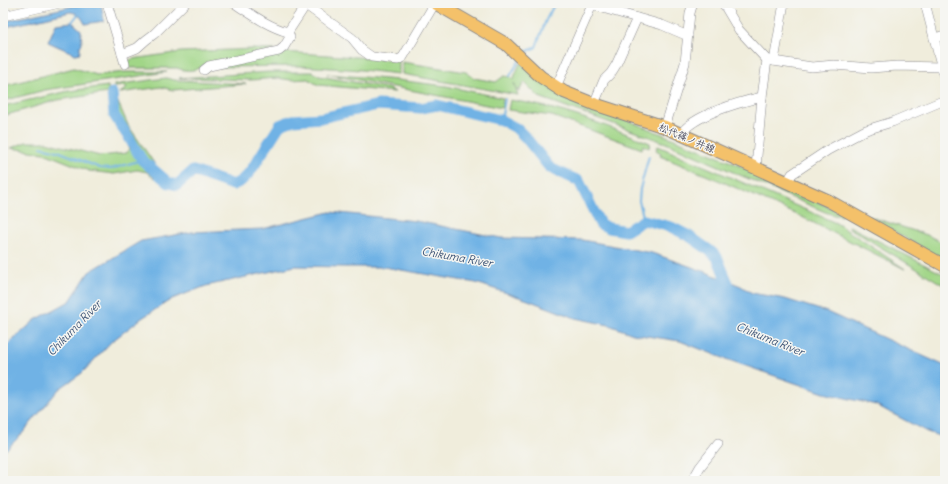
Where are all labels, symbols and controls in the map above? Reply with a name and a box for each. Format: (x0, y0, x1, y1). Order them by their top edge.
street label: 松代篠ノ井線 (657, 120, 717, 156)
water label: Chikuma River (420, 244, 495, 270)
water label: Chikuma River (44, 296, 105, 359)
water label: Chikuma River (734, 319, 807, 360)

